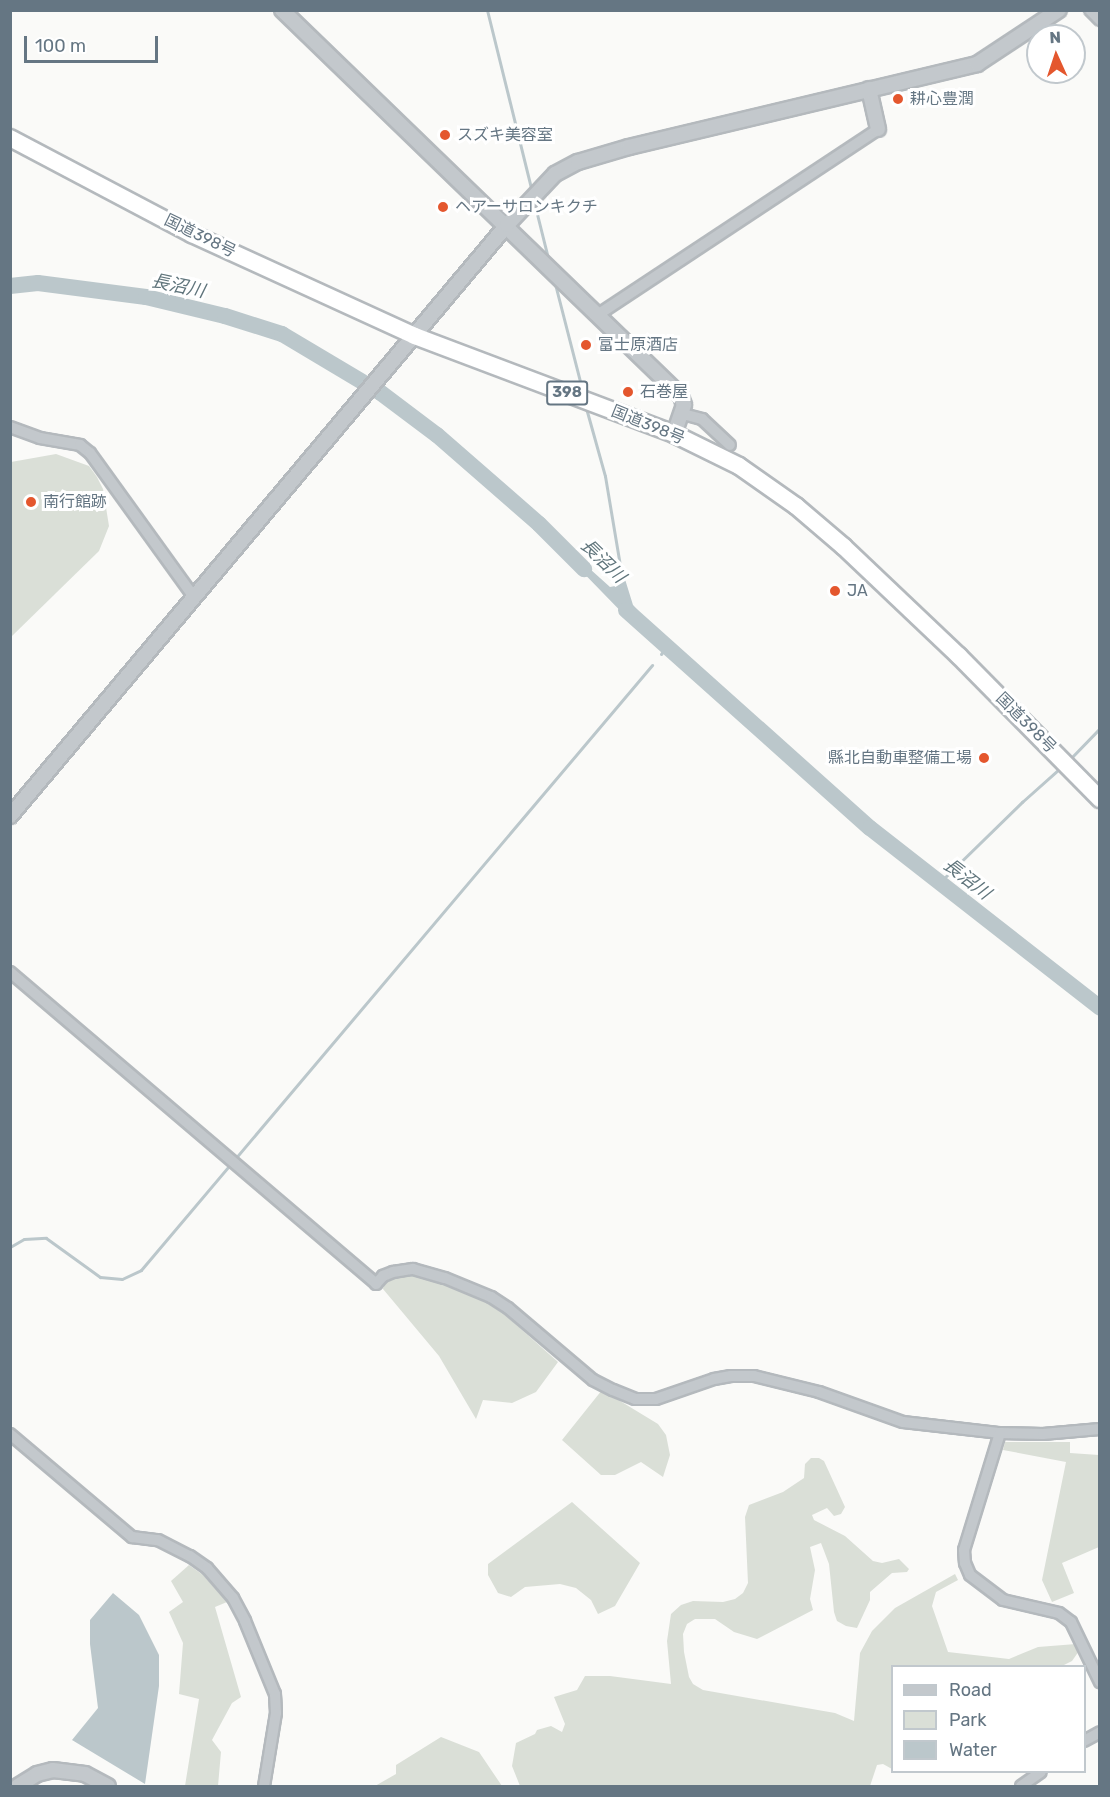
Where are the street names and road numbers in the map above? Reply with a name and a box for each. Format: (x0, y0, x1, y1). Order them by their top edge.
street label: 国道398号 (161, 210, 239, 262)
road number: 398 (546, 381, 588, 405)
street label: 国道398号 (609, 402, 687, 448)
street label: 国道398号 (992, 689, 1060, 757)

